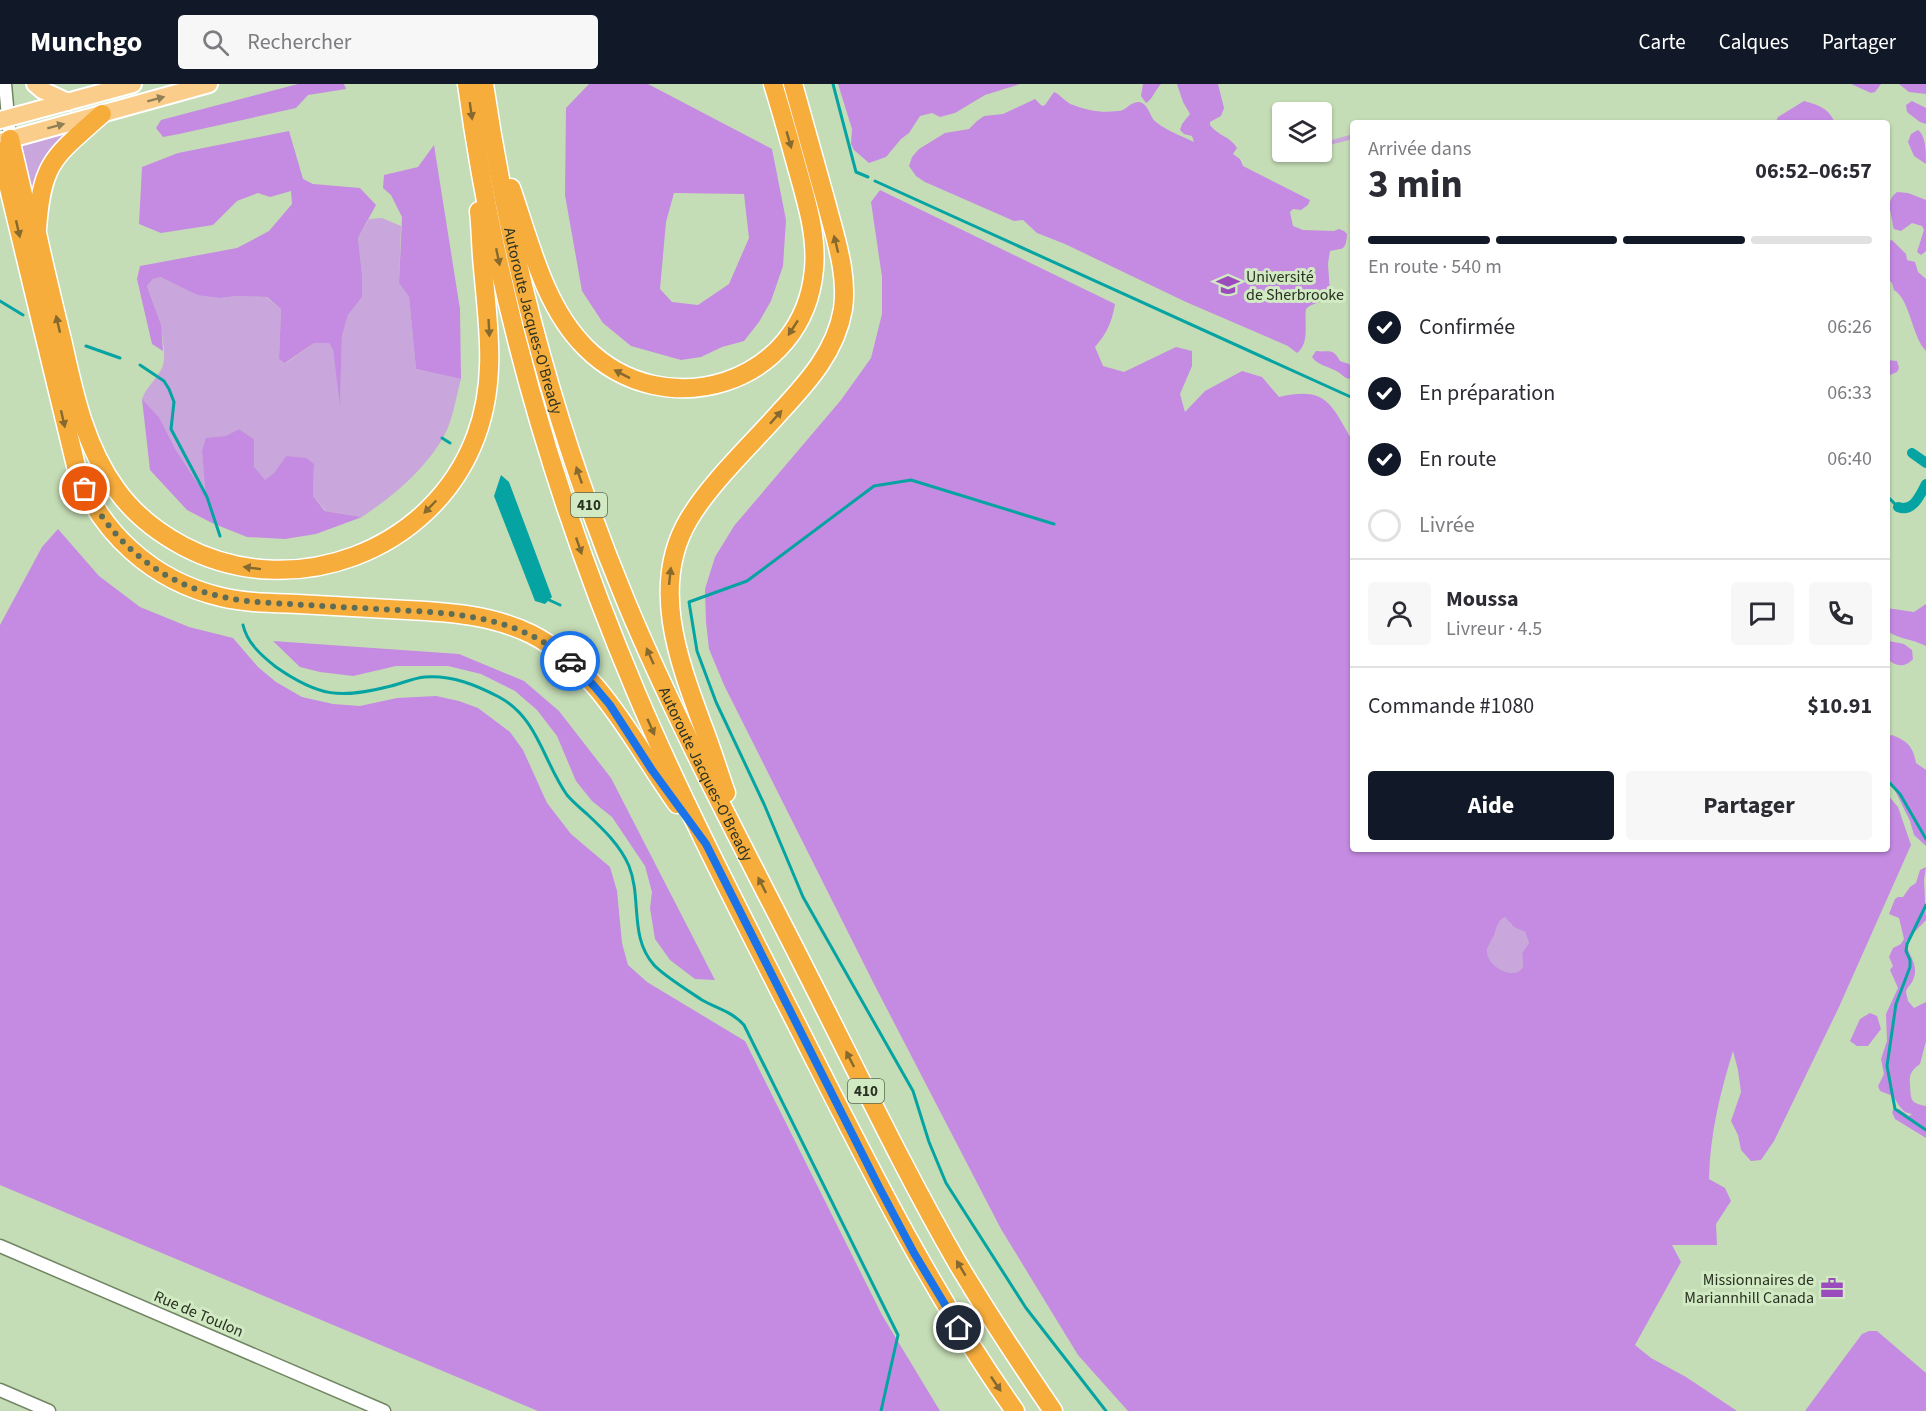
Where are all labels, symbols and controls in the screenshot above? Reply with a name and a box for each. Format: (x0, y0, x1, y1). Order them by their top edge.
search box (178, 15, 598, 69)
text: Munchgo (30, 22, 142, 62)
icon: search (199, 26, 232, 59)
text: Rechercher (247, 26, 351, 58)
text: Carte (1639, 27, 1686, 57)
text: Calques (1719, 27, 1789, 57)
text: Partager (1822, 27, 1896, 57)
one-way arrow (147, 94, 165, 103)
one-way arrow (466, 102, 475, 121)
map controls (1272, 102, 1332, 162)
button: layers (1272, 102, 1332, 162)
one-way arrow (47, 121, 65, 131)
one-way arrow (785, 131, 794, 149)
text: Arrivée dans (1368, 135, 1471, 163)
text: 06:52–06:57 (1755, 155, 1872, 187)
text: 3 min (1368, 157, 1463, 213)
one-way arrow (14, 220, 24, 238)
street label: Autoroute Jacques-O'Bready (498, 226, 568, 417)
one-way arrow (831, 235, 841, 253)
one-way arrow (494, 248, 503, 267)
text: En route · 540 m (1368, 253, 1502, 281)
place label: Université de Sherbrooke (1246, 266, 1344, 306)
school or university icon: Université de Sherbrooke (1215, 272, 1241, 298)
icon: check (1368, 311, 1401, 344)
text: Confirmée (1419, 311, 1515, 343)
text: 06:26 (1827, 313, 1872, 341)
one-way arrow (53, 314, 62, 333)
one-way arrow (485, 319, 494, 338)
one-way arrow (788, 320, 799, 336)
one-way arrow (614, 369, 631, 379)
icon: check (1368, 377, 1401, 410)
text: En préparation (1419, 377, 1555, 409)
text: 06:33 (1827, 379, 1872, 407)
one-way arrow (59, 409, 68, 428)
one-way arrow (769, 410, 782, 425)
icon: check (1368, 443, 1401, 476)
text: En route (1419, 443, 1496, 475)
text: 06:40 (1827, 445, 1872, 473)
pin (59, 463, 110, 514)
one-way arrow (573, 466, 583, 484)
icon: bag (68, 472, 101, 505)
road number: 410 (571, 493, 607, 517)
one-way arrow (423, 500, 437, 515)
text: Livrée (1419, 509, 1475, 541)
one-way arrow (575, 537, 585, 555)
one-way arrow (243, 564, 262, 573)
one-way arrow (665, 567, 675, 586)
button: person (1368, 582, 1431, 645)
button: chat (1731, 582, 1794, 645)
button: phone (1809, 582, 1872, 645)
text: Moussa (1446, 583, 1519, 615)
text: Livreur · 4.5 (1446, 615, 1542, 643)
courier (540, 631, 600, 691)
icon: car (554, 645, 587, 678)
one-way arrow (645, 647, 654, 665)
street label: Autoroute Jacques-O'Bready (653, 683, 758, 866)
text: Commande #1080 (1368, 690, 1534, 722)
text: $10.91 (1807, 690, 1872, 722)
one-way arrow (647, 718, 656, 736)
button: Aide (1368, 771, 1614, 840)
button: Partager (1626, 771, 1872, 840)
one-way arrow (757, 876, 767, 893)
one-way arrow (846, 1050, 855, 1067)
road number: 410 (848, 1079, 884, 1103)
one-way arrow (955, 1260, 966, 1276)
place label: Missionnaires de Mariannhill Canada (1684, 1269, 1814, 1309)
office icon: Missionnaires de Mariannhill Canada (1819, 1275, 1845, 1301)
street label: Rue de Toulon (150, 1285, 247, 1343)
pin (933, 1302, 984, 1353)
icon: home (942, 1311, 975, 1344)
one-way arrow (990, 1376, 1001, 1392)

